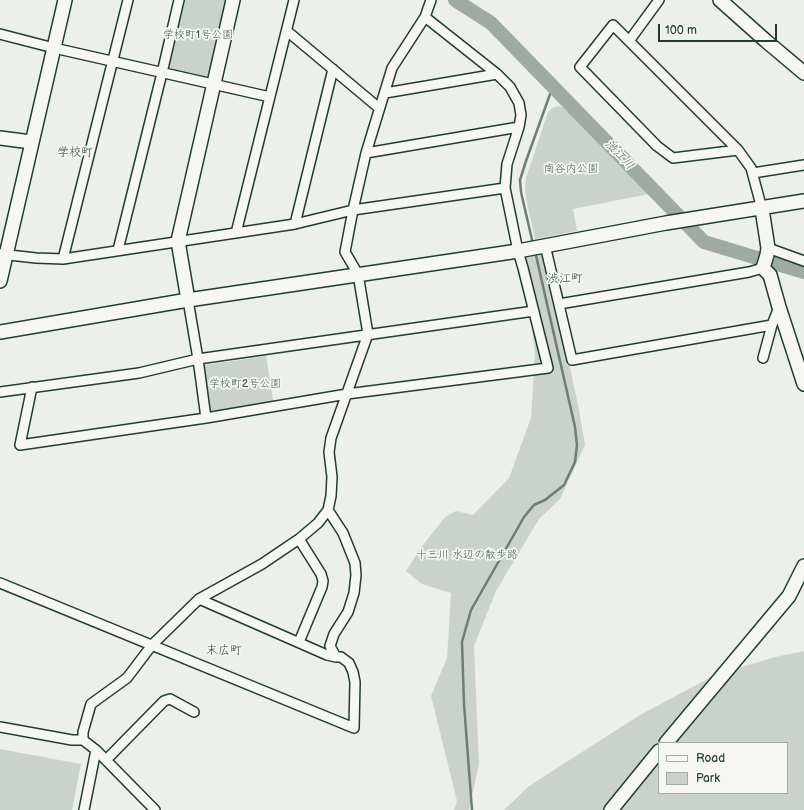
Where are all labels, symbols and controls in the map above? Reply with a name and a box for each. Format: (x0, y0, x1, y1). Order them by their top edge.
scale bar (660, 16, 779, 42)
text: 100 m (665, 23, 697, 38)
park label: 学校町1号公園 (163, 28, 233, 42)
water label: 渋江川 (601, 137, 637, 173)
district label: 学校町 (57, 146, 93, 160)
park label: 南谷内公園 (544, 162, 598, 176)
district label: 渋江町 (547, 272, 583, 286)
park label: 学校町2号公園 (209, 377, 281, 391)
park label: 十三川 水辺の散歩路 (416, 548, 518, 562)
district label: 末広町 (206, 644, 242, 658)
legend (658, 742, 788, 794)
text: Road (696, 751, 725, 766)
text: Park (696, 771, 720, 786)

